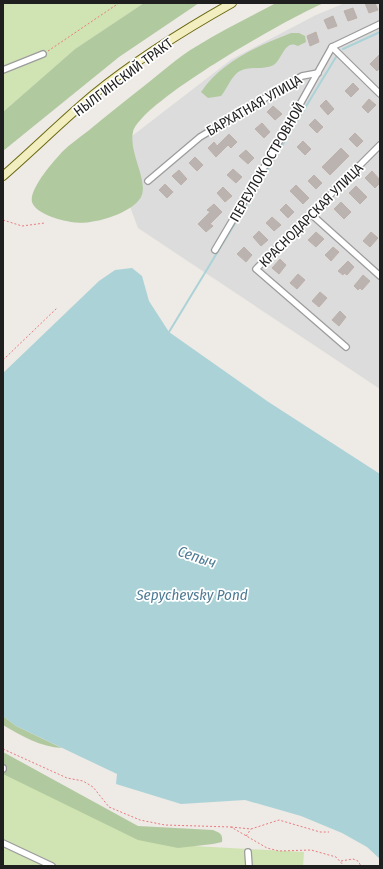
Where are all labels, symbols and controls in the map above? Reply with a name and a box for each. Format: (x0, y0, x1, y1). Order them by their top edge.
street label: НЫЛГИНСКИЙ ТРАКТ (70, 34, 177, 120)
street label: БАРХАТНАЯ УЛИЦА (204, 71, 305, 140)
street label: ПЕРЕУЛОК ОСТРОВНОЙ (226, 100, 309, 225)
street label: КРАСНОДАРСКАЯ УЛИЦА (256, 159, 367, 271)
water label: Сепыч (175, 542, 219, 572)
water label: Sepychevsky Pond (135, 586, 248, 604)

